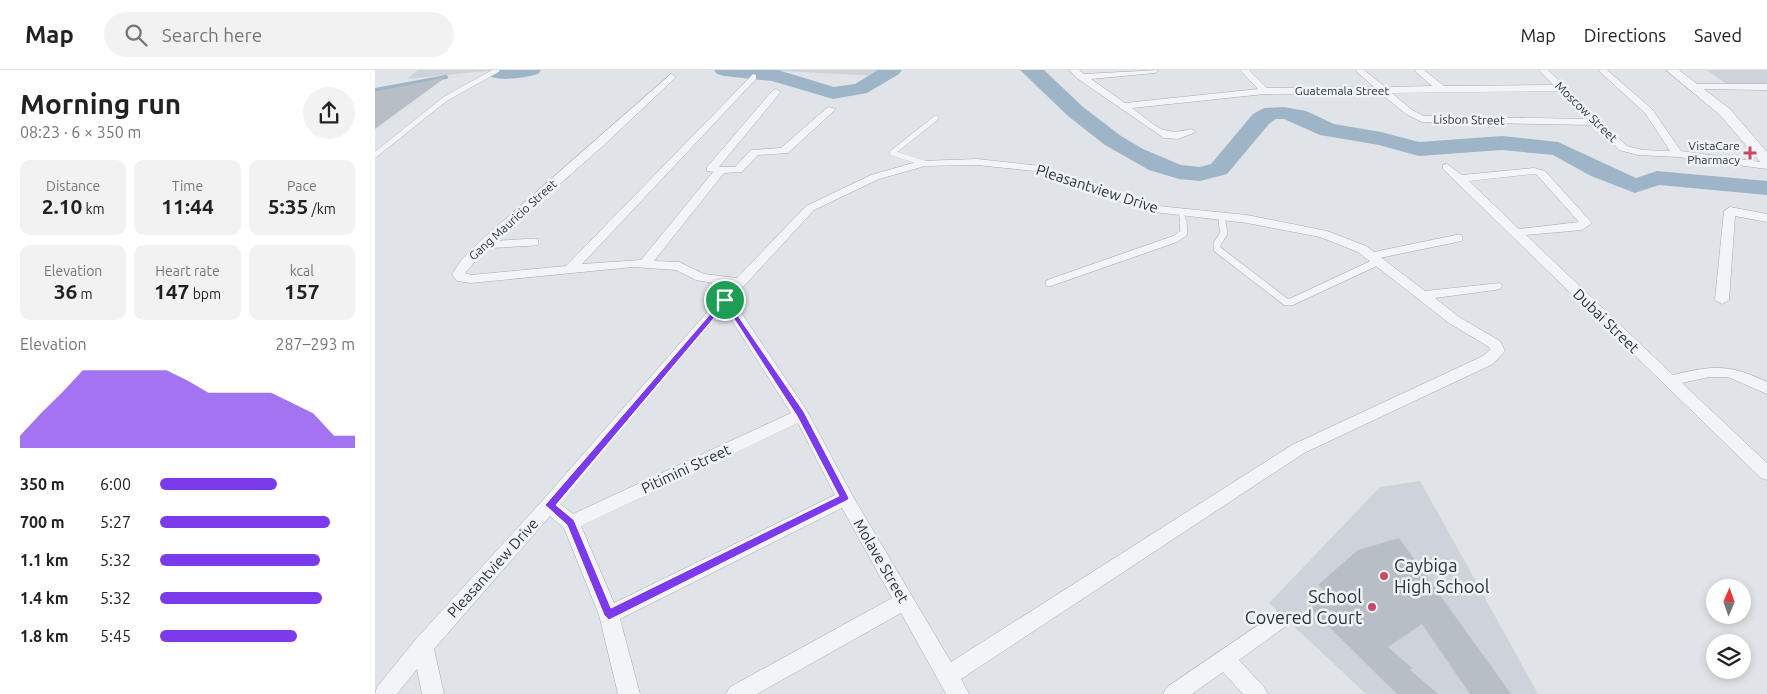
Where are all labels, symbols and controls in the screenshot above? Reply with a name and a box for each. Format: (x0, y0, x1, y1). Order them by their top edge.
search box (104, 12, 454, 57)
text: Map (25, 21, 74, 48)
icon: search (122, 21, 150, 49)
text: Search here (162, 24, 262, 46)
text: Map (1520, 25, 1556, 45)
text: Directions (1584, 25, 1666, 45)
text: Saved (1694, 25, 1742, 45)
street label: Moscow Street (1553, 79, 1620, 145)
street label: Guatemala Street (1295, 84, 1389, 97)
button: share (303, 87, 355, 139)
text: Morning run (20, 88, 181, 119)
street label: Lisbon Street (1433, 112, 1505, 127)
text: 08:23 · 6 × 350 m (20, 123, 141, 141)
place label: VistaCare Pharmacy (1687, 139, 1740, 166)
marker: VistaCare Pharmacy (1744, 147, 1756, 159)
street label: Pleasantview Drive (1034, 161, 1160, 216)
street label: Gang Mauricio Street (466, 177, 559, 262)
text: Distance (46, 178, 100, 194)
text: Time (172, 178, 203, 194)
text: Pace (287, 178, 317, 194)
text: 2.10 (42, 194, 82, 218)
text: 11:44 (161, 194, 214, 218)
text: 5:35 (268, 194, 308, 218)
text: km (82, 201, 105, 217)
text: /km (308, 201, 336, 217)
text: Elevation (44, 263, 102, 279)
text: Heart rate (155, 263, 220, 279)
text: kcal (290, 263, 314, 279)
text: 36 (54, 279, 77, 303)
text: 147 (154, 279, 189, 303)
text: 157 (284, 279, 320, 303)
pin (704, 279, 746, 321)
street label: Dubai Street (1570, 285, 1643, 356)
text: m (77, 286, 93, 302)
text: bpm (189, 286, 221, 302)
icon: arrive (711, 286, 739, 314)
text: Elevation (20, 335, 87, 353)
text: 287–293 m (275, 335, 355, 353)
street label: Pitimini Street (639, 440, 733, 497)
text: 350 m (20, 475, 65, 493)
text: 6:00 (100, 475, 131, 493)
text: 700 m (20, 513, 65, 531)
text: 5:27 (100, 513, 131, 531)
street label: Pleasantview Drive (444, 515, 542, 621)
street label: Molave Street (850, 516, 912, 606)
text: 1.1 km (20, 551, 69, 569)
text: 5:32 (100, 551, 131, 569)
place label: Caybiga High School (1394, 555, 1490, 596)
marker: Caybiga High School (1378, 570, 1390, 582)
north arrow (1706, 579, 1751, 624)
map controls (1706, 579, 1751, 679)
place label: School Covered Court (1245, 586, 1362, 627)
text: 1.4 km (20, 589, 69, 607)
text: 5:32 (100, 589, 131, 607)
marker: School Covered Court (1366, 601, 1378, 613)
text: 1.8 km (20, 627, 69, 645)
text: 5:45 (100, 627, 131, 645)
button: layers (1706, 634, 1751, 679)

